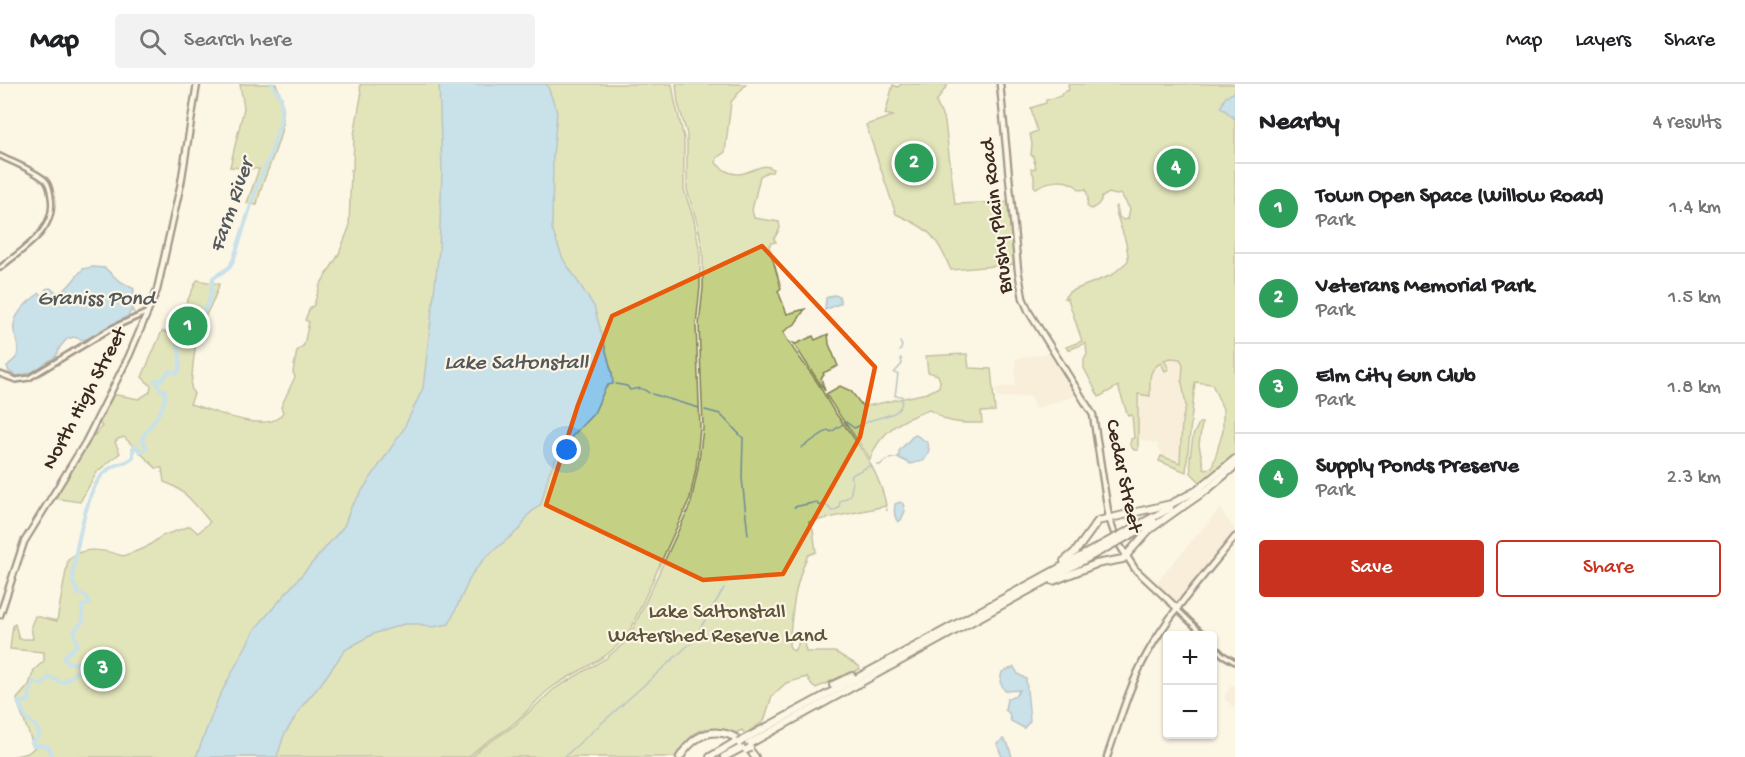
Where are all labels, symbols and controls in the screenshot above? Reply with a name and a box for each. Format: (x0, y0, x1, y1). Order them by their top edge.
search box (115, 14, 535, 68)
text: Map (30, 25, 79, 58)
icon: search (136, 25, 169, 58)
text: Search here (184, 28, 292, 54)
text: Map (1506, 29, 1542, 54)
text: Layers (1575, 29, 1631, 54)
text: Share (1664, 29, 1715, 54)
text: Nearby (1259, 108, 1340, 139)
text: 4 results (1653, 112, 1721, 135)
street label: Brushy Plain Road (976, 136, 1020, 296)
pin: 2 (894, 140, 934, 185)
pin: 4 (1156, 146, 1196, 190)
water label: Farm River (205, 152, 262, 256)
text: Town Open Space (Willow Road) (1316, 184, 1604, 210)
text: 1 (1274, 197, 1283, 220)
text: 1.4 km (1669, 197, 1721, 220)
text: Park (1316, 210, 1354, 233)
text: Veterans Memorial Park (1316, 274, 1534, 300)
water label: Graniss Pond (37, 287, 157, 313)
text: 2 (1274, 287, 1283, 310)
text: 1.5 km (1668, 287, 1721, 310)
text: Park (1316, 300, 1354, 323)
pin: 1 (168, 304, 207, 348)
street label: North High Street (38, 321, 135, 474)
water label: Lake Saltonstall (444, 351, 589, 377)
text: Elm City Gun Club (1316, 364, 1476, 390)
text: 3 (1273, 377, 1284, 400)
text: 1.8 km (1668, 377, 1721, 400)
text: Park (1316, 390, 1354, 413)
street label: Cedar Street (1098, 417, 1147, 537)
your location (552, 435, 581, 464)
text: Supply Ponds Preserve (1316, 454, 1519, 480)
text: 4 (1274, 467, 1283, 490)
text: 2.3 km (1667, 467, 1721, 490)
text: Park (1316, 480, 1354, 503)
button: Save (1259, 540, 1484, 597)
button: Share (1496, 540, 1721, 597)
park label: Lake Saltonstall Watershed Reserve Land (608, 601, 828, 650)
map controls (1163, 631, 1217, 739)
button: + (1163, 631, 1217, 685)
pin: 3 (84, 646, 122, 692)
button: − (1163, 685, 1217, 739)

